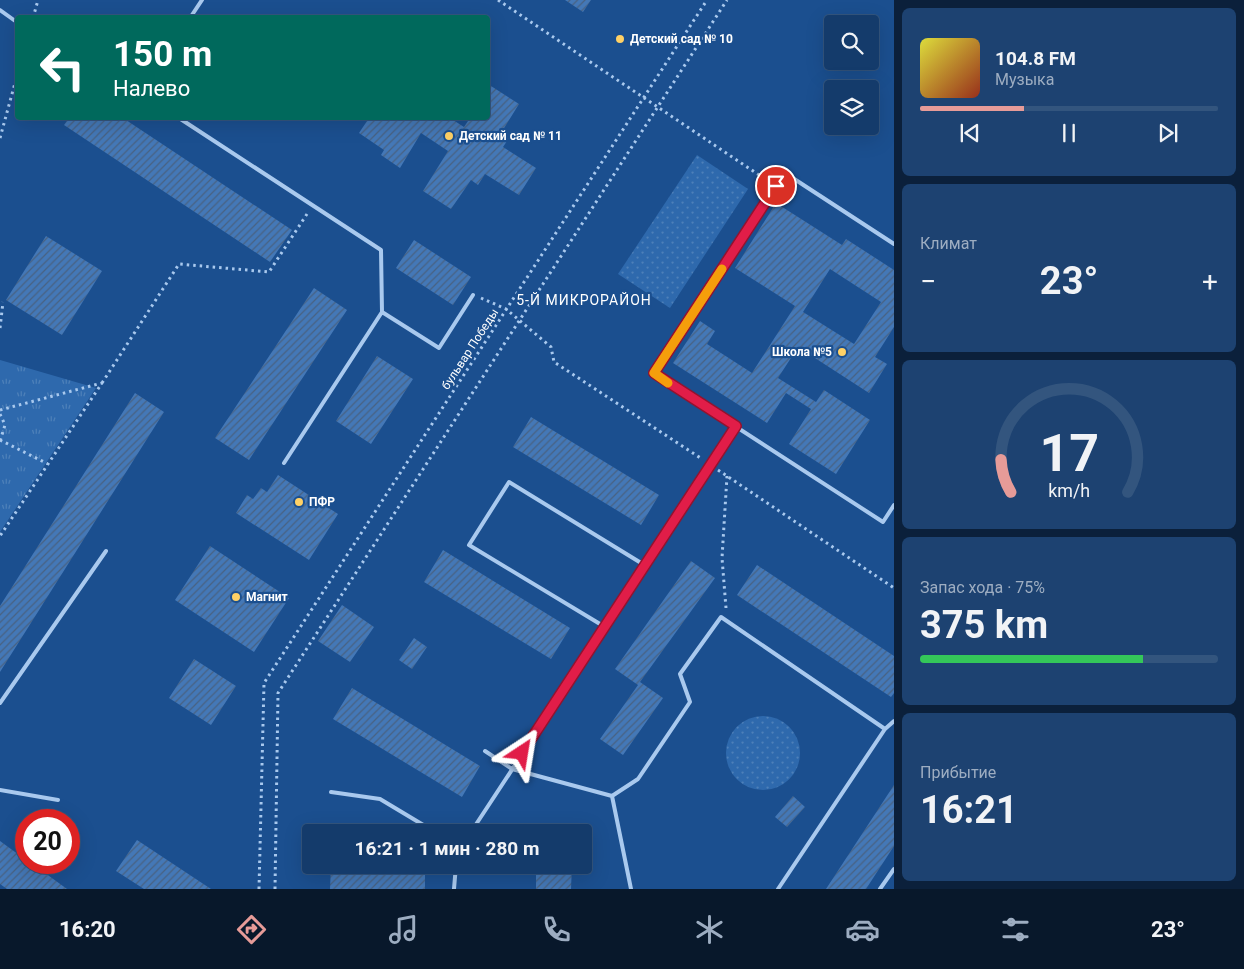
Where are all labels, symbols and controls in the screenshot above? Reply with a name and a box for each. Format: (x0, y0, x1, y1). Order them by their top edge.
map controls (824, 15, 879, 135)
button: search (824, 15, 879, 70)
place label: Детский сад № 10 (630, 32, 733, 46)
marker: Детский сад № 10 (614, 33, 626, 45)
text: 150 m (113, 34, 212, 75)
icon: left (30, 35, 95, 100)
text: 104.8 FM (995, 47, 1076, 70)
text: Музыка (995, 70, 1054, 89)
text: Налево (113, 76, 190, 101)
button: layers (824, 80, 879, 135)
icon: previous (956, 119, 984, 147)
icon: pause (1055, 119, 1083, 147)
icon: next (1154, 119, 1182, 147)
place label: Детский сад № 11 (459, 129, 562, 143)
marker: Детский сад № 11 (443, 130, 455, 142)
pin (755, 165, 797, 207)
icon: arrive (762, 172, 790, 200)
text: Климат (920, 234, 977, 253)
text: 23° (1040, 259, 1098, 303)
text: − (920, 265, 936, 298)
text: + (1202, 265, 1218, 298)
district label: 5-Й МИКРОРАЙОН (516, 292, 652, 308)
street label: бульвар Победы (439, 306, 501, 392)
place label: Школа №5 (772, 345, 832, 359)
marker: Школа №5 (836, 346, 848, 358)
text: 17 (1039, 423, 1099, 484)
text: km/h (1048, 480, 1090, 501)
place label: ПФР (309, 495, 335, 509)
marker: ПФР (293, 496, 305, 508)
text: Запас хода · 75% (920, 578, 1045, 597)
place label: Магнит (246, 590, 288, 604)
marker: Магнит (230, 591, 242, 603)
text: 375 km (920, 603, 1048, 647)
position arrow (495, 726, 547, 778)
text: Прибытие (920, 763, 996, 782)
text: 16:21 (920, 788, 1018, 832)
speed limit sign: 20 (15, 809, 80, 874)
text: 16:21 · 1 мин · 280 m (355, 837, 539, 860)
icon: directions (234, 912, 269, 947)
icon: music (386, 912, 421, 947)
icon: phone (539, 912, 574, 947)
icon: climate (692, 912, 727, 947)
icon: car (845, 912, 880, 947)
icon: filters (998, 912, 1033, 947)
text: 16:20 (59, 917, 116, 942)
text: 23° (1151, 917, 1185, 942)

